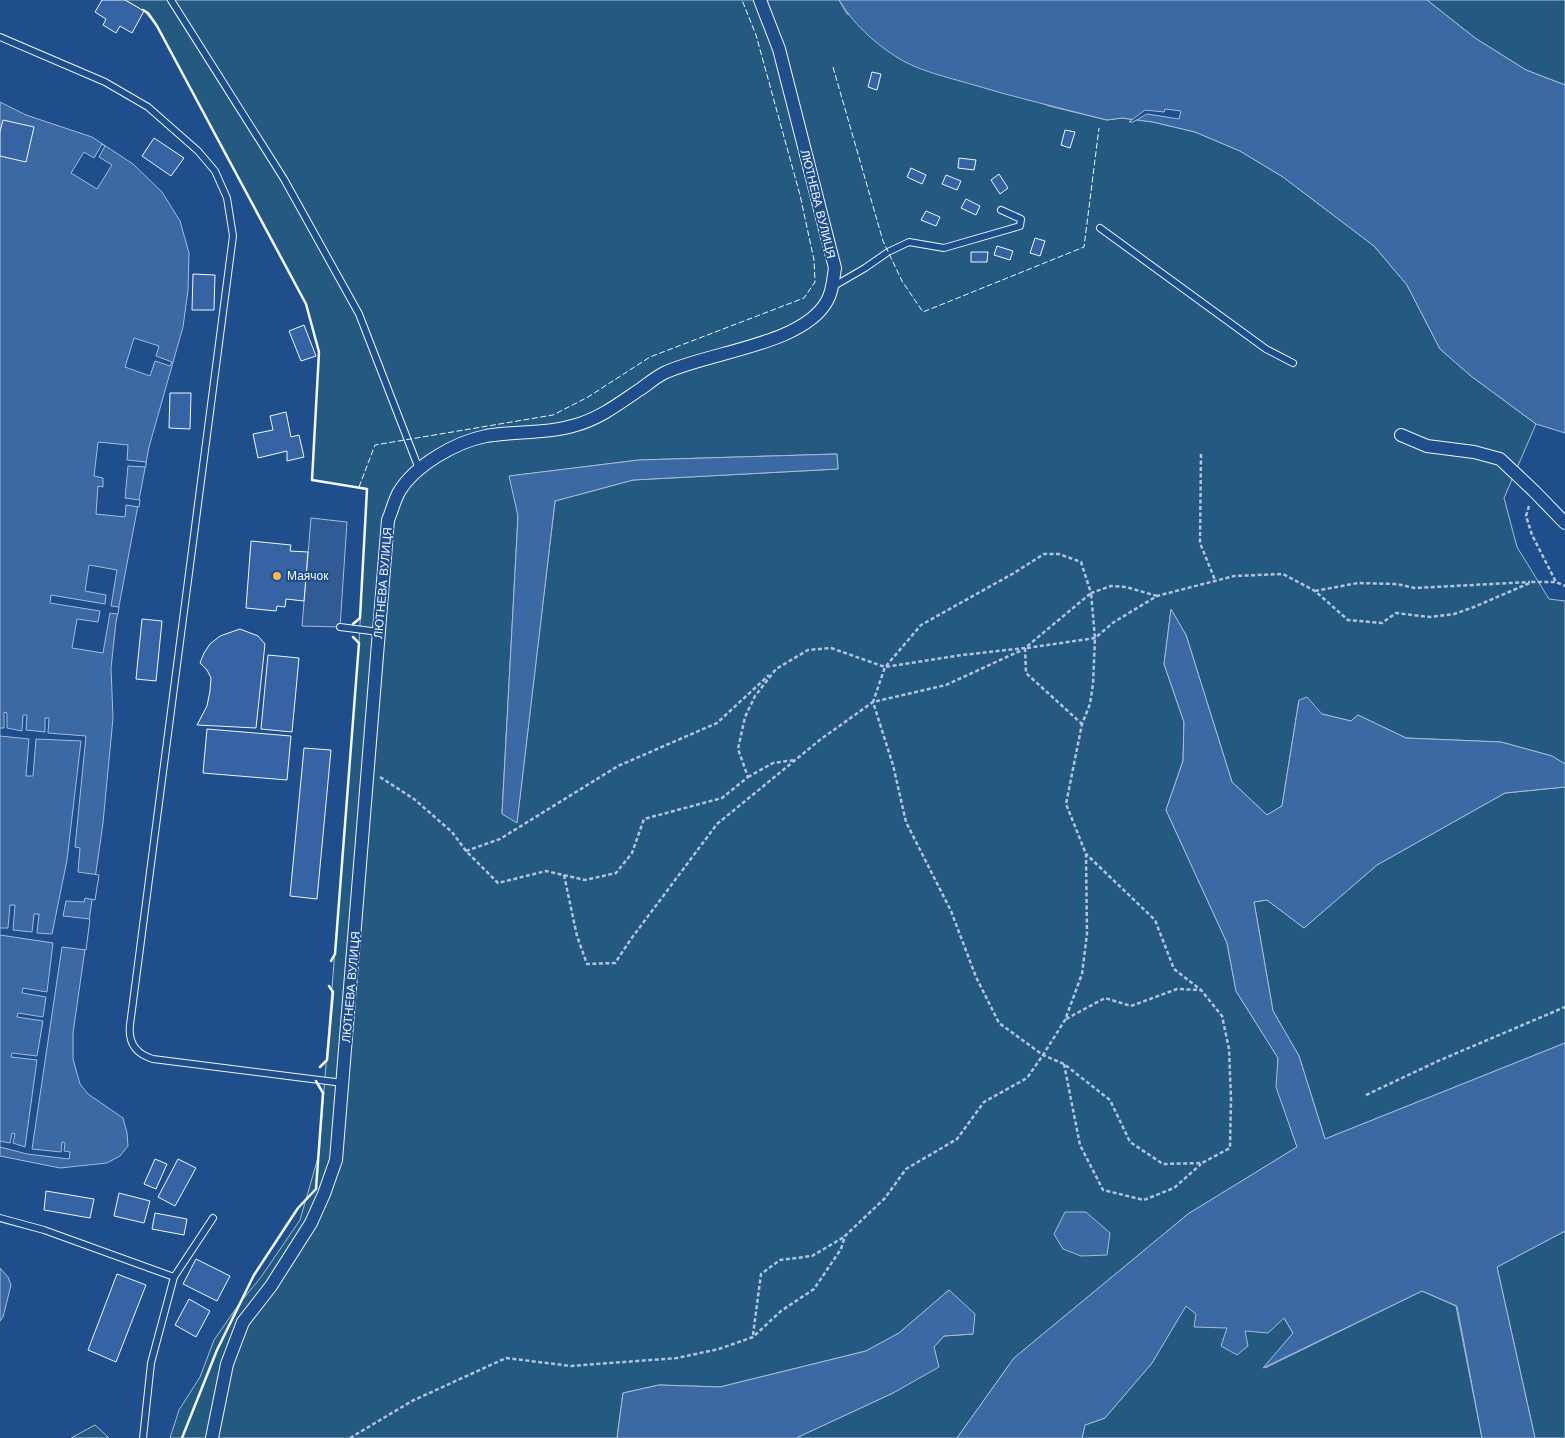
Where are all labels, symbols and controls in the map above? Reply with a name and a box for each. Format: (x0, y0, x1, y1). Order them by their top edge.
street label: ЛЮТНЕВА ВУЛИЦЯ (798, 148, 838, 260)
street label: ЛЮТНЕВА ВУЛИЦЯ (371, 527, 395, 639)
place label: Маячок (287, 569, 329, 583)
marker: Маячок (271, 570, 283, 582)
street label: ЛЮТНЕВА ВУЛИЦЯ (339, 931, 363, 1043)

